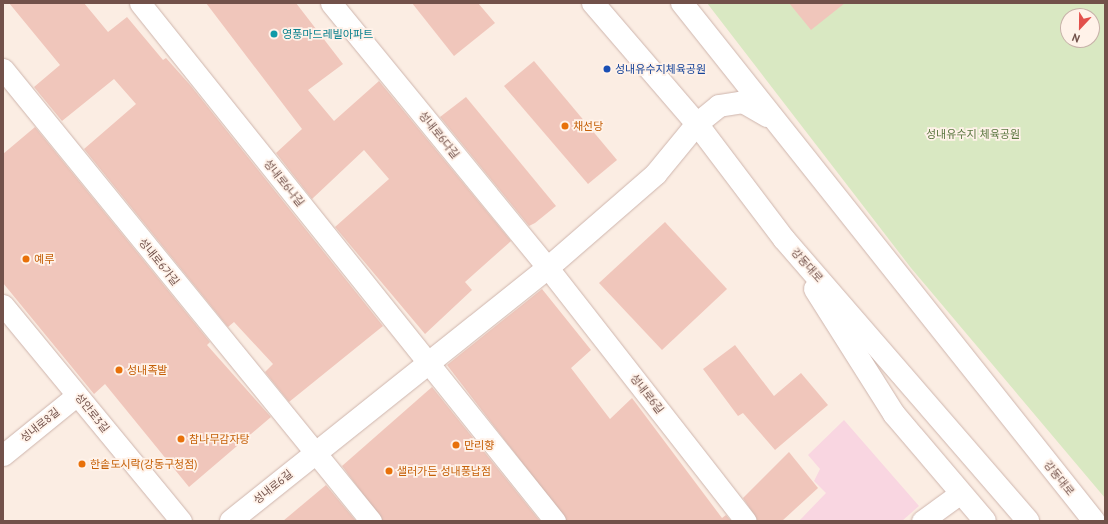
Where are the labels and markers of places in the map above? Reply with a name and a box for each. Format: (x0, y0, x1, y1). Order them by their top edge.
place label: 영풍마드레빌아파트 (282, 27, 373, 41)
marker: 영풍마드레빌아파트 (269, 29, 279, 39)
place label: 성내유수지체육공원 (615, 62, 706, 76)
marker: 성내유수지체육공원 (602, 64, 612, 74)
place label: 채선당 (573, 119, 603, 133)
marker: 채선당 (560, 121, 570, 131)
place label: 예루 (34, 252, 54, 266)
marker: 예루 (21, 254, 31, 264)
place label: 성내족발 (127, 363, 167, 377)
marker: 성내족발 (114, 365, 124, 375)
place label: 참나무감자탕 (189, 432, 250, 446)
marker: 참나무감자탕 (176, 434, 186, 444)
place label: 만리향 (464, 438, 494, 452)
marker: 만리향 (451, 440, 461, 450)
place label: 한솥도시락(강동구청점) (90, 457, 197, 471)
marker: 한솥도시락(강동구청점) (77, 459, 87, 469)
place label: 샐러가든 성내풍납점 (397, 464, 491, 478)
marker: 샐러가든 성내풍납점 (384, 466, 394, 476)

